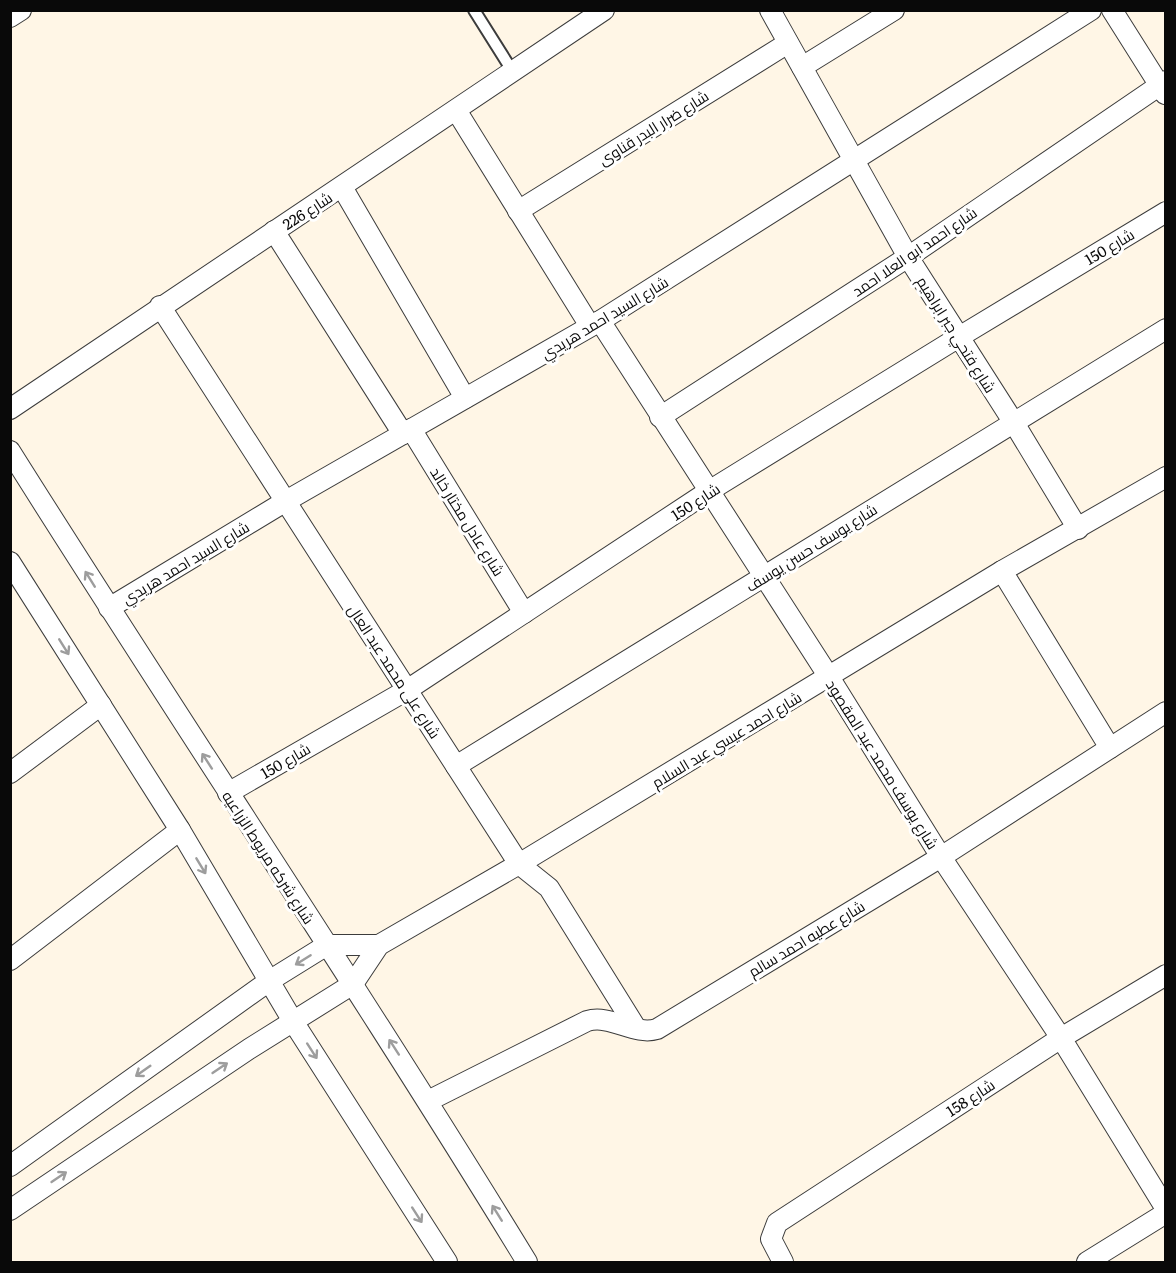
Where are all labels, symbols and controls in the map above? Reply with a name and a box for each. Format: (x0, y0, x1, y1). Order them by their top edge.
street label: شارع ضرار البدر قناوى (593, 84, 713, 171)
street label: شارع 226 (278, 185, 337, 236)
street label: شارع احمد ابو العلا احمد (847, 200, 982, 302)
street label: شارع 150 (1080, 222, 1139, 271)
street label: شارع السيد احمد هريدي (536, 270, 673, 366)
street label: شارع فتحي جبر ابراهيم (910, 271, 1002, 398)
street label: شارع عادل مختار خالد (424, 462, 511, 581)
street label: شارع 150 (666, 477, 725, 526)
street label: شارع يوسف حسن يوسف (741, 497, 882, 598)
street label: شارع السيد احمد هريدي (117, 515, 254, 611)
one-way arrow (84, 571, 96, 588)
street label: شارع على محمد عبد العال (342, 599, 447, 743)
one-way arrow (59, 638, 71, 655)
street label: شارع يوسف محمد عبد المقصود (820, 675, 945, 854)
street label: شارع احمد عيسي عبد السلام (647, 685, 806, 795)
street label: شارع 150 (256, 736, 315, 784)
one-way arrow (201, 753, 213, 769)
street label: شارع شركه مريوط الزراعيه (216, 786, 321, 929)
one-way arrow (195, 857, 207, 874)
street label: شارع عطيه احمد سالم (743, 894, 869, 983)
one-way arrow (295, 954, 312, 966)
one-way arrow (387, 1039, 399, 1056)
one-way arrow (306, 1042, 318, 1059)
one-way arrow (212, 1062, 228, 1074)
one-way arrow (136, 1065, 152, 1077)
street label: شارع 158 (941, 1073, 999, 1122)
one-way arrow (50, 1171, 66, 1183)
one-way arrow (490, 1205, 502, 1222)
one-way arrow (410, 1207, 423, 1224)

